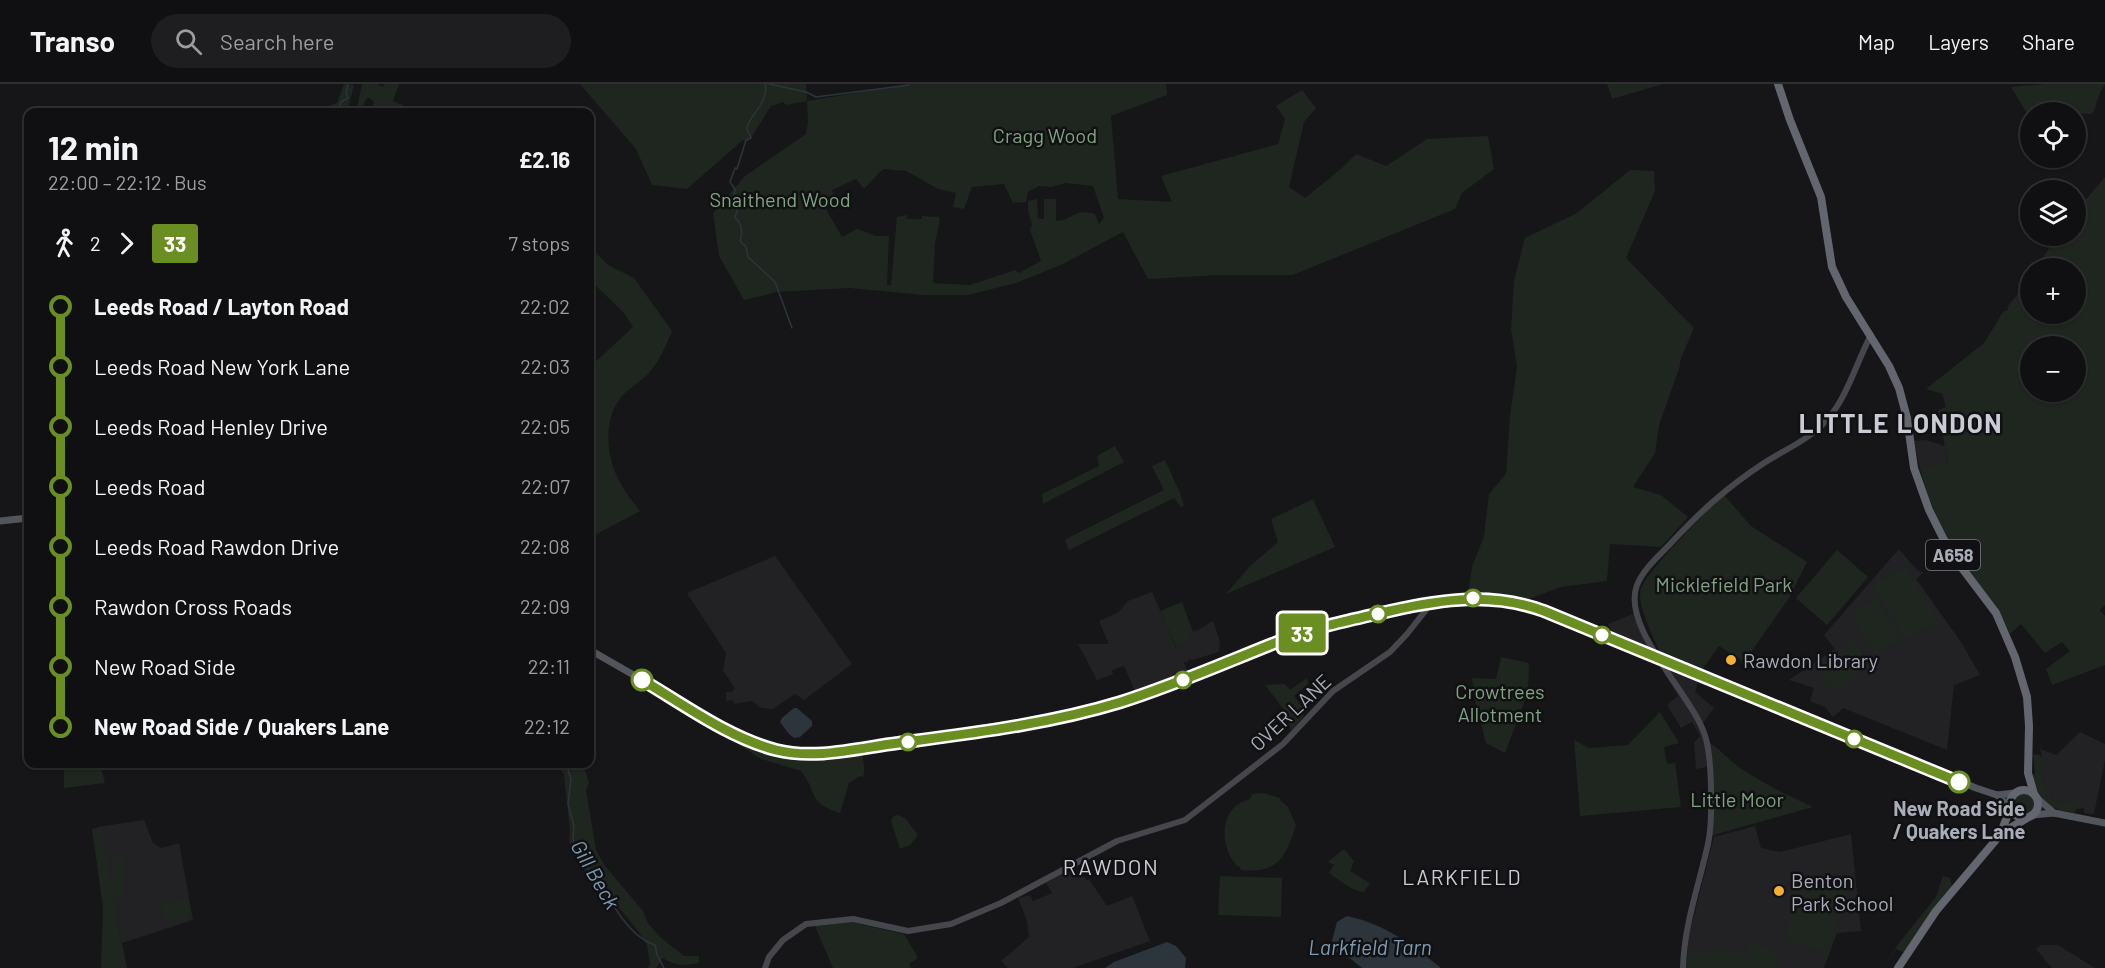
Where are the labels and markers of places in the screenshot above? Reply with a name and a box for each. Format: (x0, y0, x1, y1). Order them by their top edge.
unlabelled marker (1464, 589, 1482, 607)
unlabelled marker (1369, 605, 1387, 623)
unlabelled marker (1593, 626, 1611, 644)
place label: Rawdon Library (1743, 648, 1878, 672)
marker: Rawdon Library (1724, 653, 1738, 667)
unlabelled marker (631, 669, 653, 691)
unlabelled marker (1174, 671, 1192, 689)
unlabelled marker (1845, 730, 1863, 748)
unlabelled marker (899, 733, 917, 751)
marker: New Road Side / Quakers Lane (1948, 771, 1970, 793)
place label: New Road Side / Quakers Lane (1893, 796, 2025, 843)
place label: Benton Park School (1791, 868, 1893, 915)
marker: Benton Park School (1772, 884, 1786, 898)

